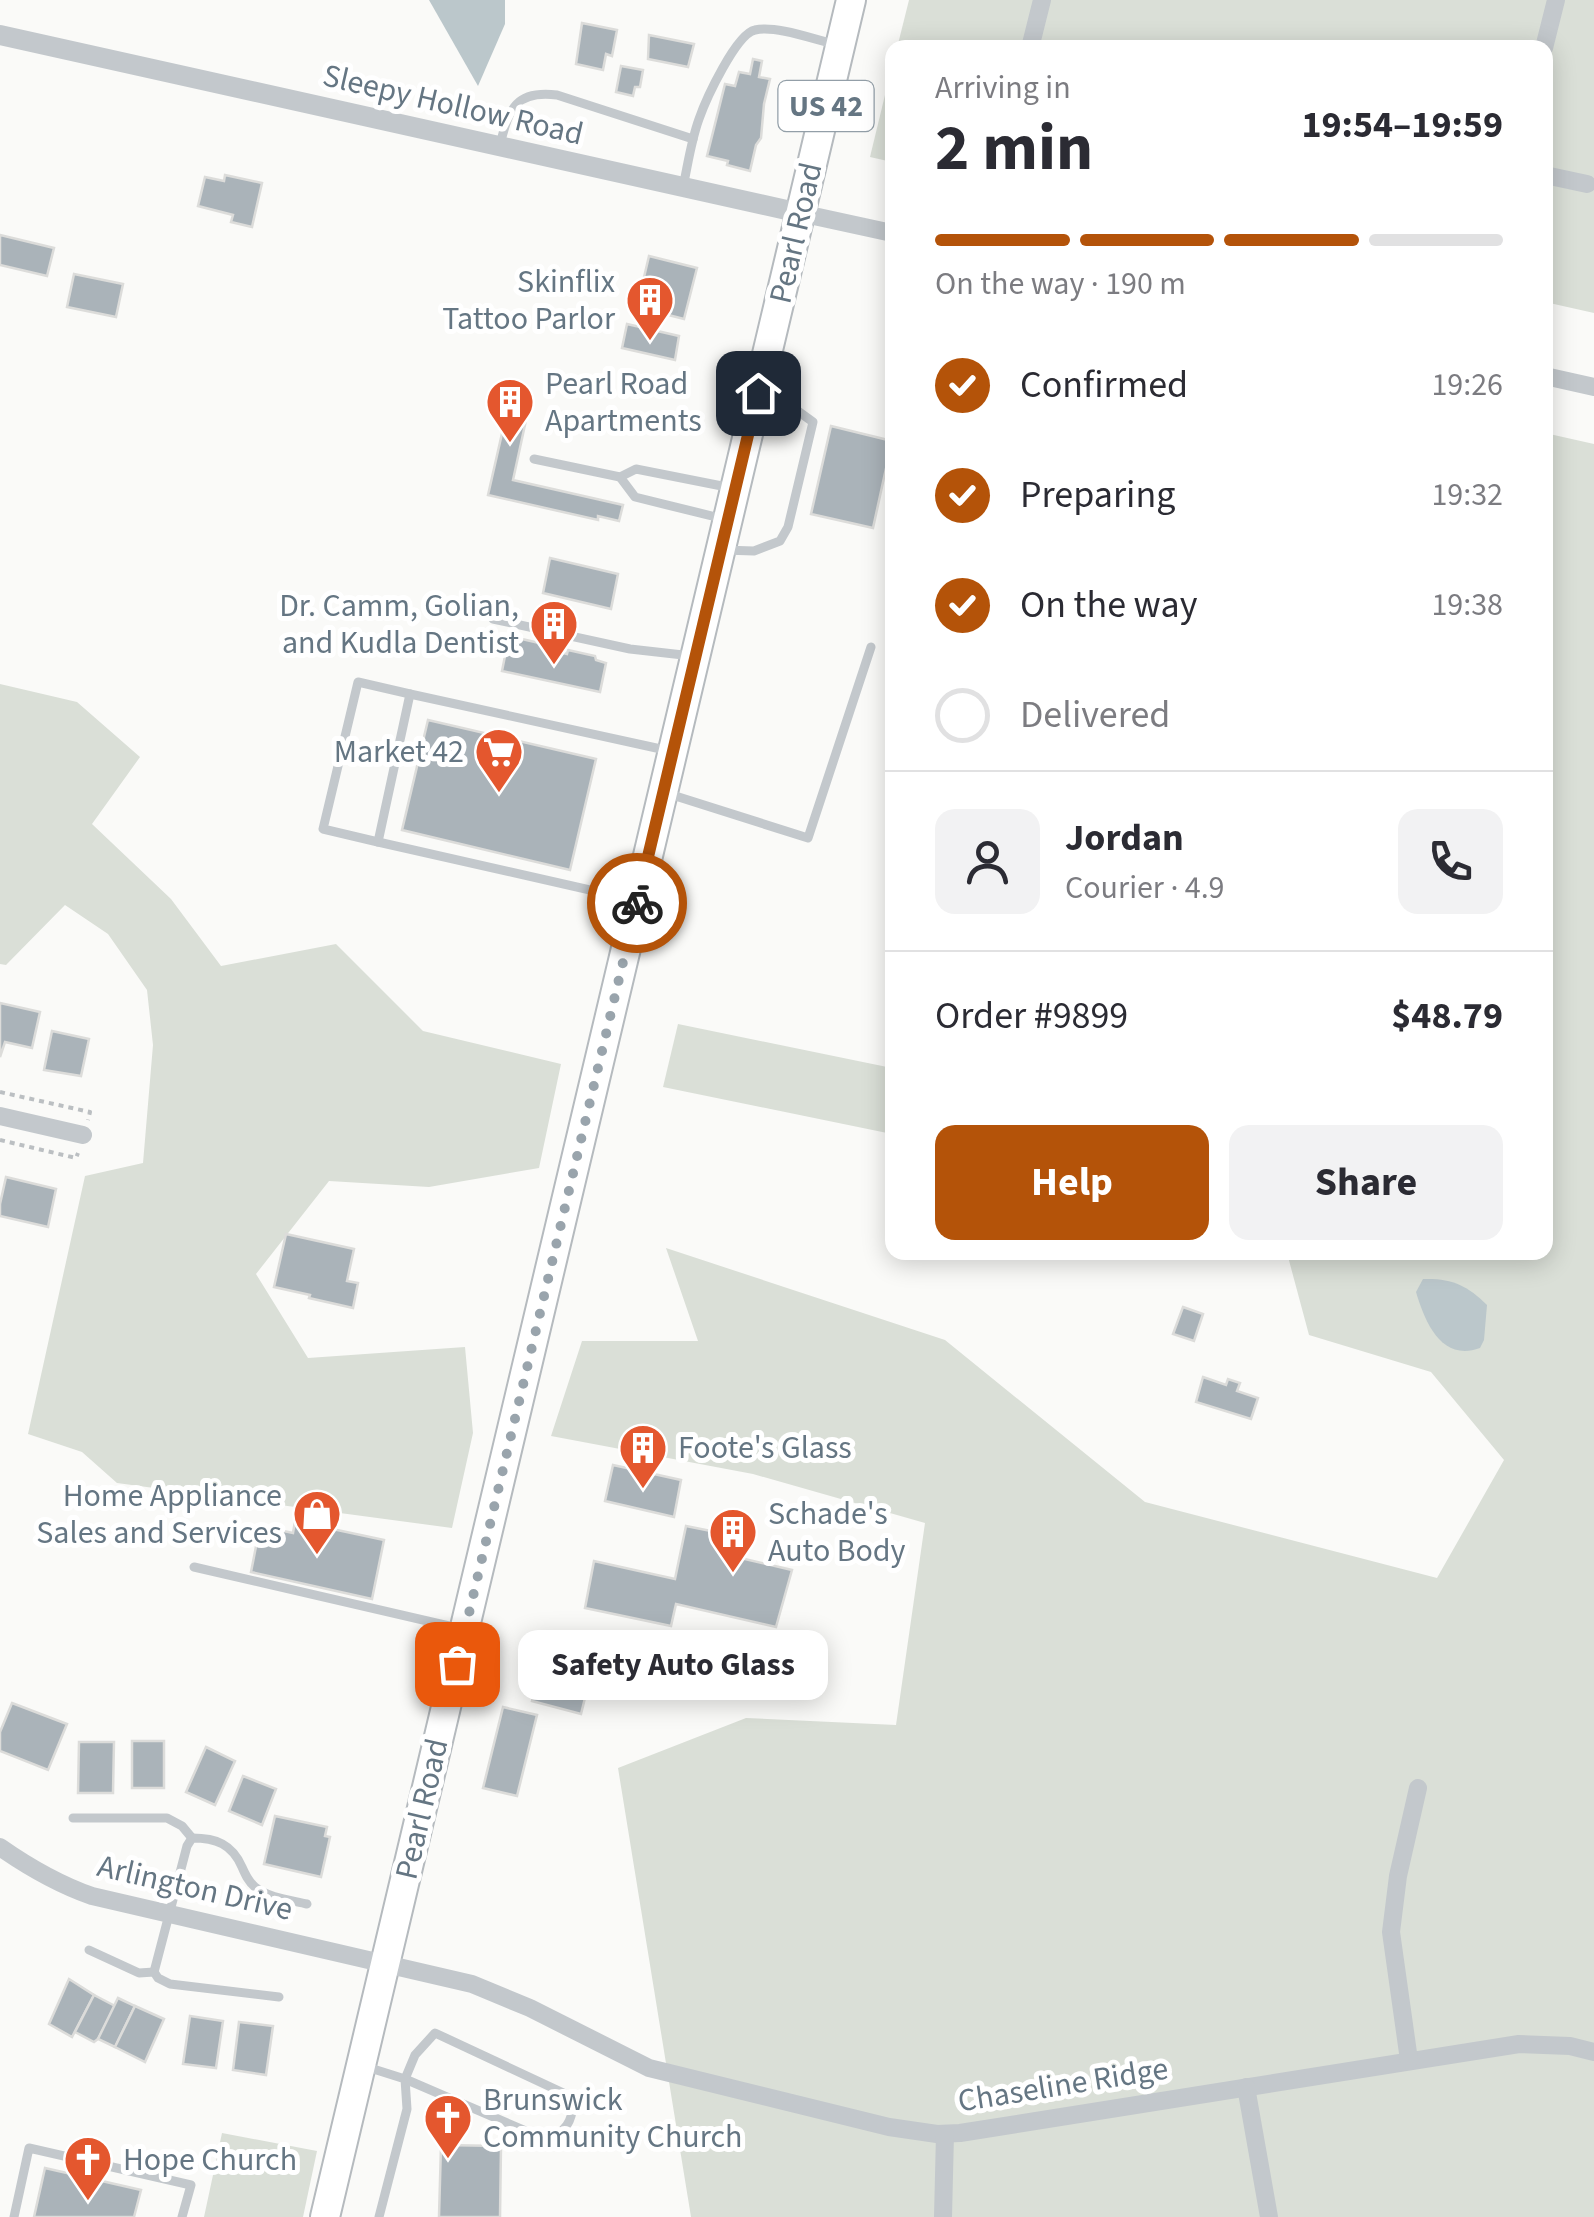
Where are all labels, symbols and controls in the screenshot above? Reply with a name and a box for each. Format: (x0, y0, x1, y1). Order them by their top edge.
street label: Sleepy Hollow Road (318, 53, 588, 157)
text: Arriving in (935, 65, 1071, 111)
road number: US 42 (778, 81, 874, 131)
text: 19:54–19:59 (1301, 98, 1503, 152)
text: 2 min (935, 102, 1093, 195)
street label: Pearl Road (757, 158, 835, 308)
place label: Skinflix Tattoo Parlor (442, 259, 616, 342)
text: On the way · 190 m (935, 261, 1186, 307)
building icon: Skinflix Tattoo Parlor (624, 274, 676, 342)
pin (716, 351, 801, 436)
icon: check (935, 358, 990, 413)
text: Confirmed (1020, 358, 1188, 412)
place label: Pearl Road Apartments (545, 361, 702, 444)
text: 19:26 (1431, 362, 1503, 408)
icon: home (731, 366, 786, 421)
building icon: Pearl Road Apartments (484, 376, 536, 444)
icon: check (935, 468, 990, 523)
text: Preparing (1020, 468, 1175, 522)
text: 19:32 (1431, 472, 1503, 518)
icon: check (935, 578, 990, 633)
text: On the way (1020, 578, 1197, 632)
text: 19:38 (1431, 582, 1503, 628)
place label: Dr. Camm, Golian, and Kudla Dentist (279, 583, 519, 666)
building icon: Dr. Camm, Golian, and Kudla Dentist (528, 598, 580, 666)
text: Delivered (1020, 688, 1170, 742)
supermarket icon: Market 42 (473, 726, 525, 794)
place label: Market 42 (334, 729, 464, 775)
button: person (935, 809, 1040, 914)
button: phone (1398, 809, 1503, 914)
text: Jordan (1065, 811, 1184, 865)
courier (587, 853, 687, 953)
text: Courier · 4.9 (1065, 865, 1225, 911)
icon: bike (610, 876, 665, 931)
text: Order #9899 (935, 989, 1128, 1043)
text: $48.79 (1391, 989, 1503, 1043)
button: Help (935, 1125, 1209, 1240)
button: Share (1229, 1125, 1503, 1240)
building icon: Foote's Glass (617, 1422, 669, 1490)
place label: Foote's Glass (678, 1425, 852, 1471)
place label: Home Appliance Sales and Services (36, 1473, 282, 1556)
shop icon: Home Appliance Sales and Services (291, 1488, 343, 1556)
place label: Schade's Auto Body (768, 1491, 906, 1574)
building icon: Schade's Auto Body (707, 1506, 759, 1574)
pin (415, 1622, 500, 1707)
callout: Safety Auto Glass (517, 1629, 827, 1699)
icon: bag (430, 1637, 485, 1692)
text: Safety Auto Glass (551, 1642, 795, 1688)
street label: Pearl Road (383, 1734, 461, 1884)
street label: Arlington Drive (93, 1843, 297, 1933)
street label: Chaseline Ridge (955, 2046, 1171, 2124)
place label: Brunswick Community Church (483, 2077, 743, 2160)
church icon: Brunswick Community Church (422, 2092, 474, 2160)
church icon: Hope Church (62, 2134, 114, 2202)
place label: Hope Church (123, 2137, 297, 2183)

